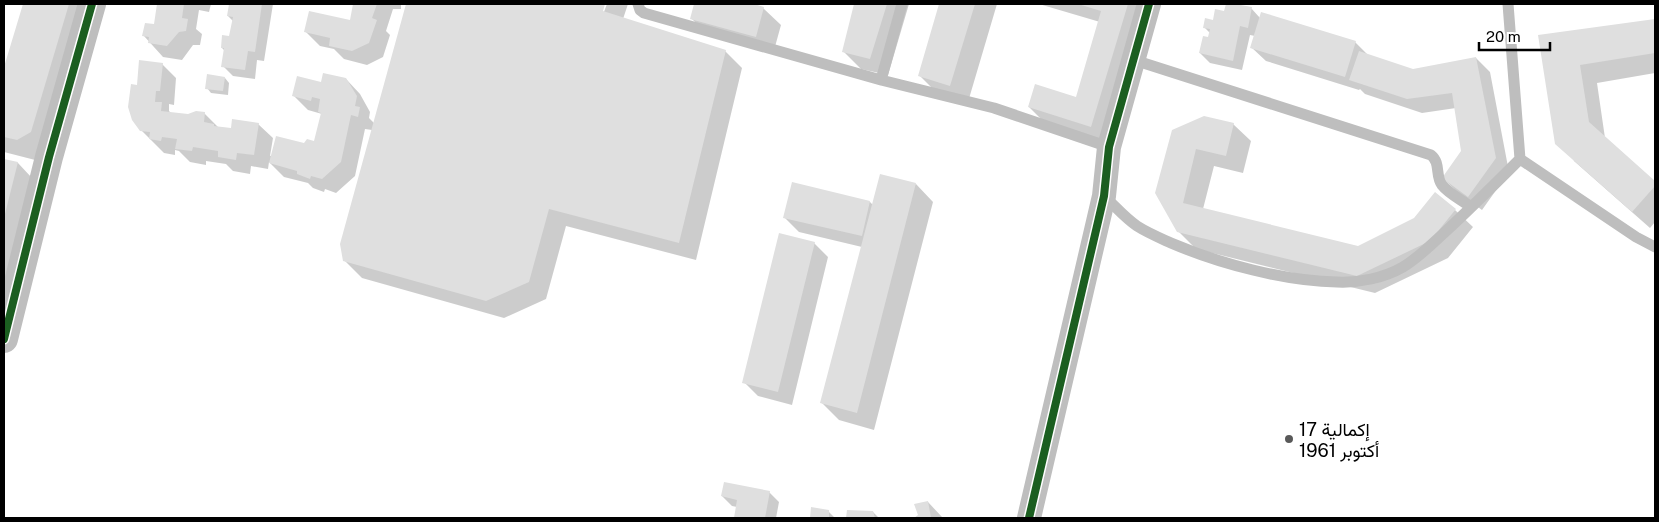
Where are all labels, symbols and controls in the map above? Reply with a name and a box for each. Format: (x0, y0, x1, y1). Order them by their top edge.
scale bar (1479, 20, 1550, 52)
text: 20 m (1486, 28, 1521, 45)
place label: إكمالية 17 أكتوبر 1961 (1299, 419, 1379, 462)
marker: إكمالية 17 أكتوبر 1961 (1283, 433, 1295, 445)

